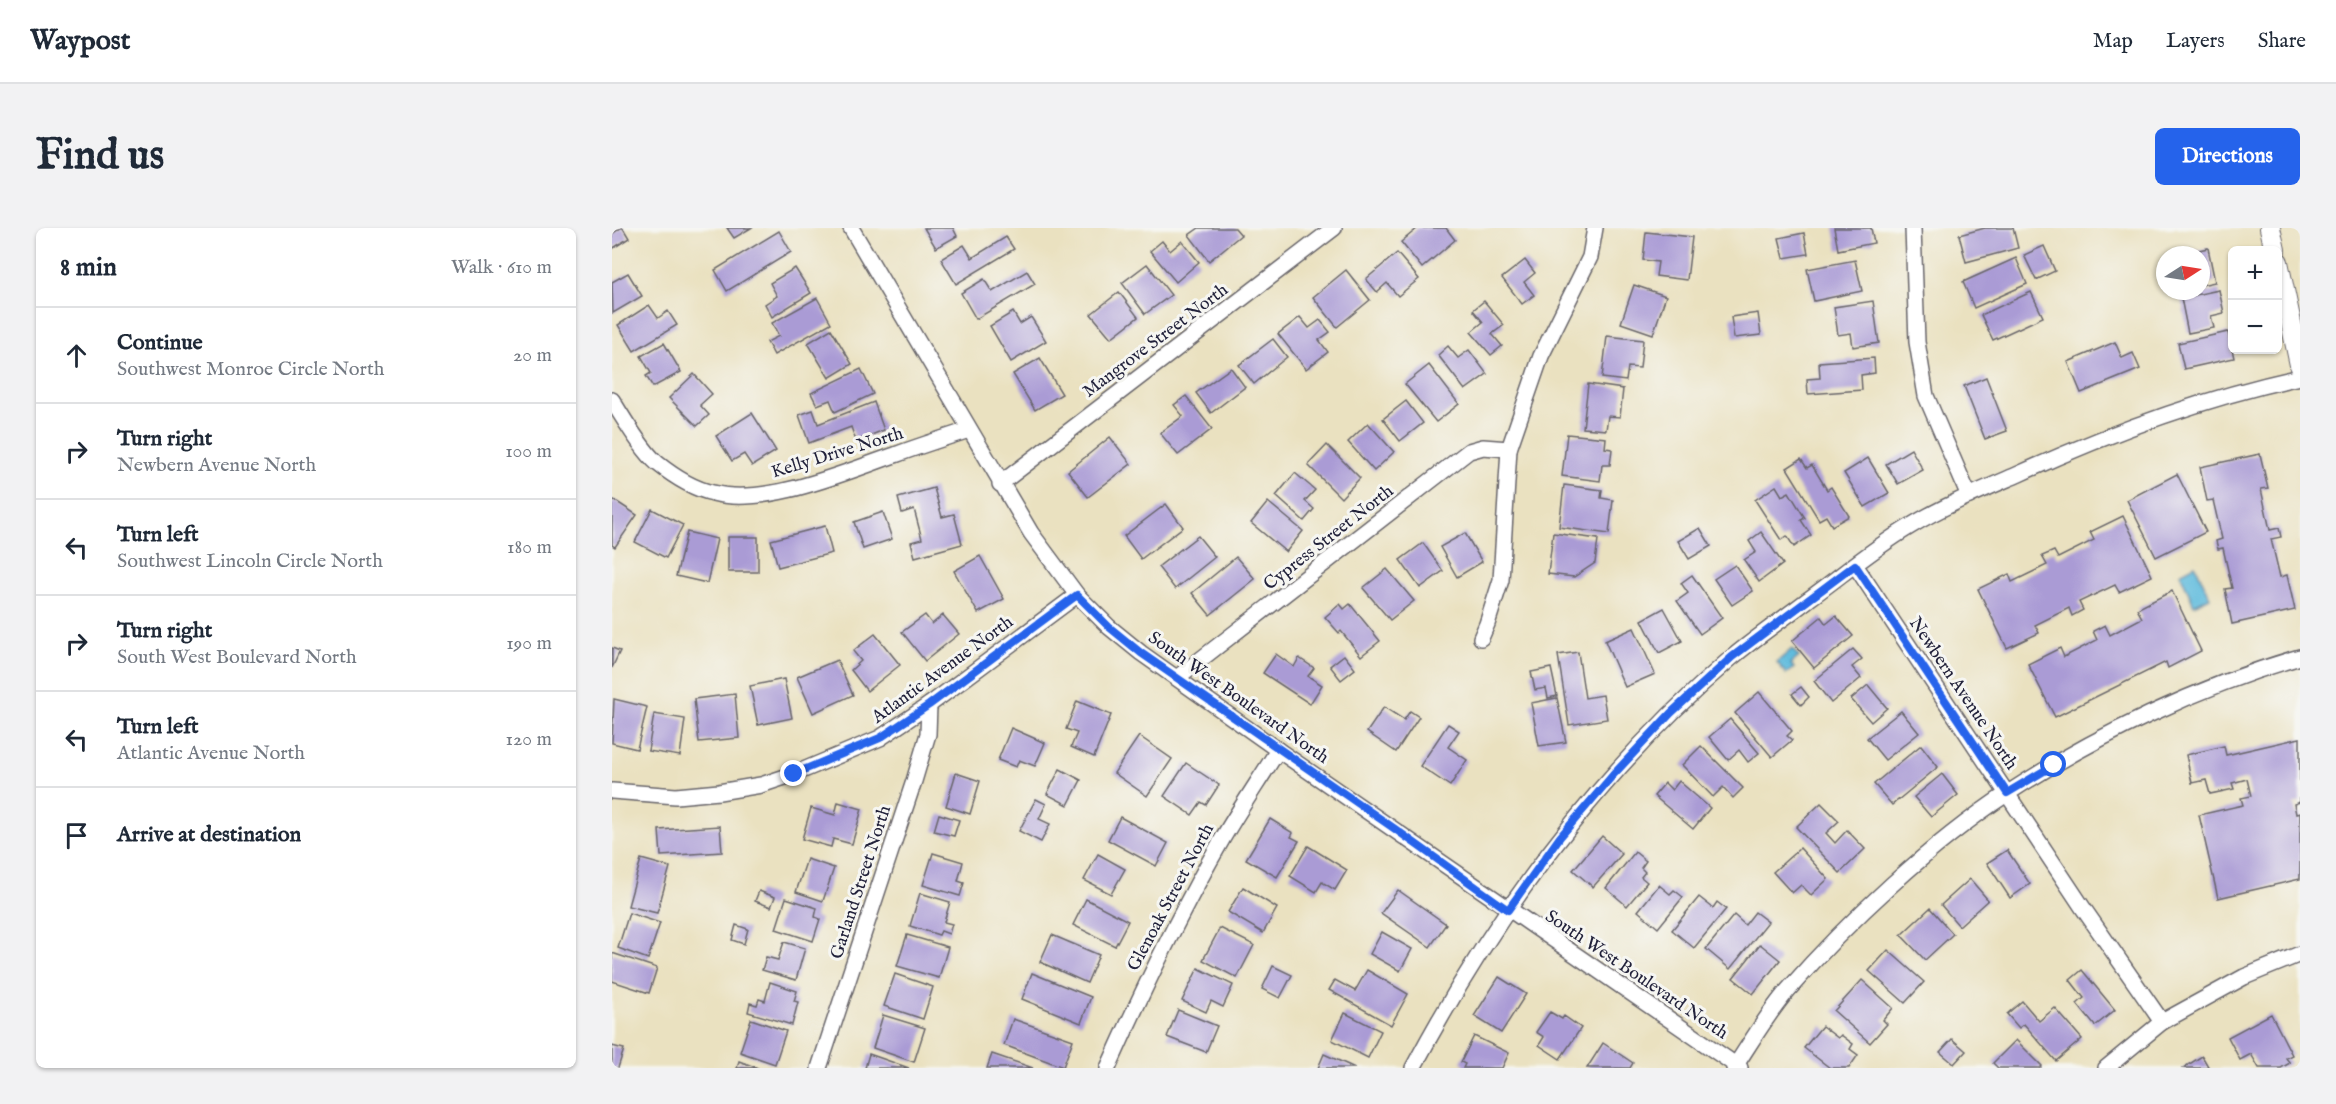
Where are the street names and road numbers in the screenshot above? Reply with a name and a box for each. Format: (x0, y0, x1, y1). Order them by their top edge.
street label: Mangrove Street North (1079, 279, 1233, 403)
street label: Kelly Drive North (769, 422, 907, 484)
street label: Cypress Street North (1259, 480, 1399, 596)
street label: Atlantic Avenue North (867, 611, 1018, 730)
street label: Newbern Avenue North (1903, 613, 2023, 775)
street label: South West Boulevard North (1143, 627, 1333, 770)
street label: Garland Street North (826, 802, 897, 962)
street label: Glenoak Street North (1123, 820, 1220, 975)
street label: South West Boulevard North (1540, 905, 1732, 1045)

